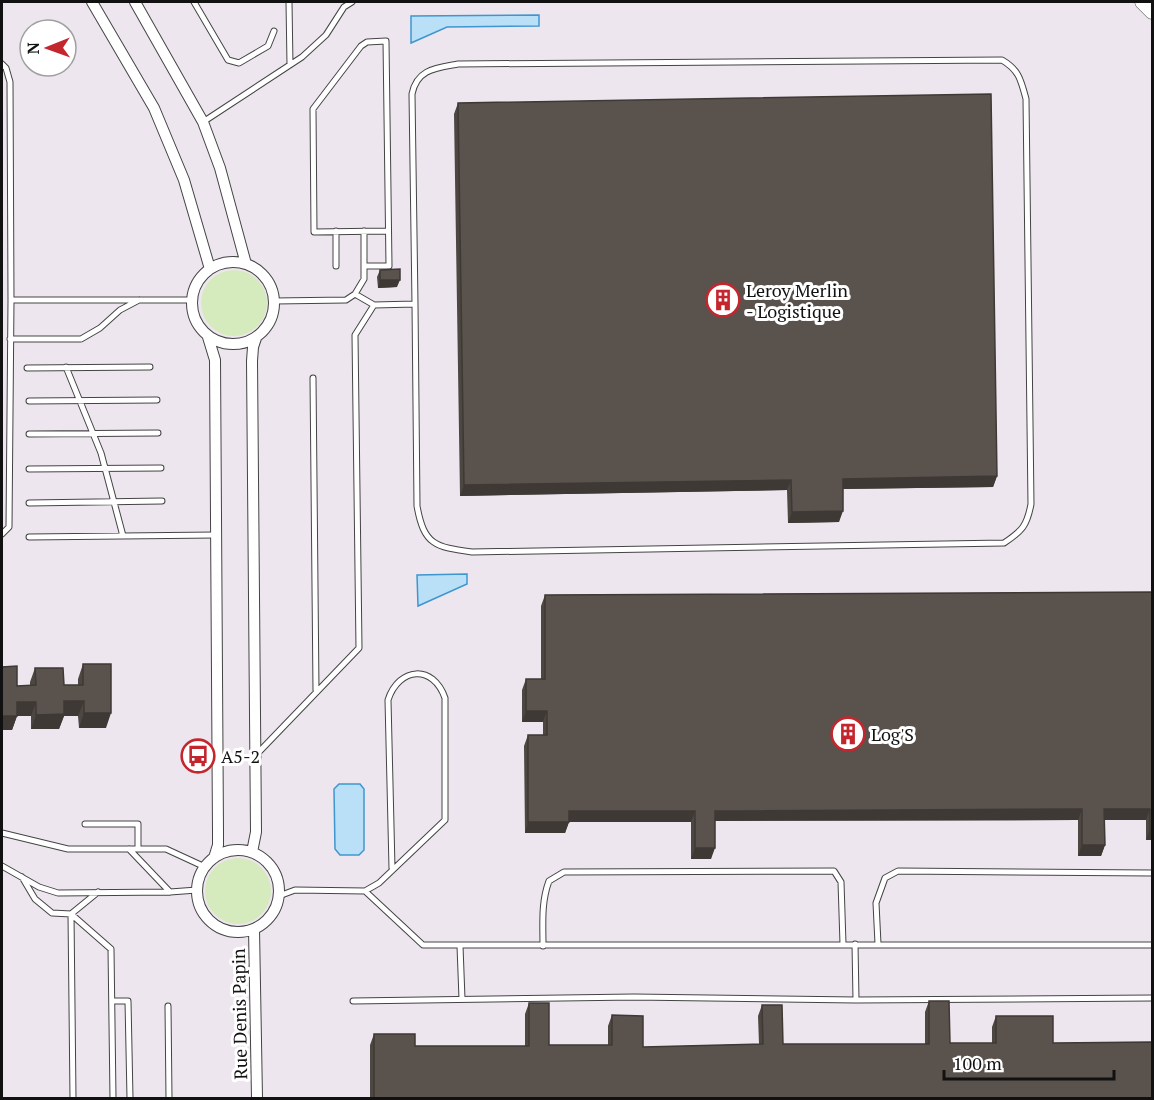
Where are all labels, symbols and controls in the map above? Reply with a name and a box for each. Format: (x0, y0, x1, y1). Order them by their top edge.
north arrow (18, 18, 78, 78)
text: N (22, 42, 44, 55)
place label: Leroy Merlin - Logistique (746, 278, 848, 323)
building icon: Leroy Merlin - Logistique (705, 282, 741, 318)
building icon: Log'S (830, 716, 866, 752)
place label: Log'S (871, 722, 914, 746)
bus stop icon: A5-2 (180, 738, 216, 774)
place label: A5-2 (221, 744, 260, 768)
street label: Rue Denis Papin (226, 948, 252, 1080)
scale bar (944, 1043, 1114, 1081)
text: 100 m (953, 1051, 1002, 1075)

